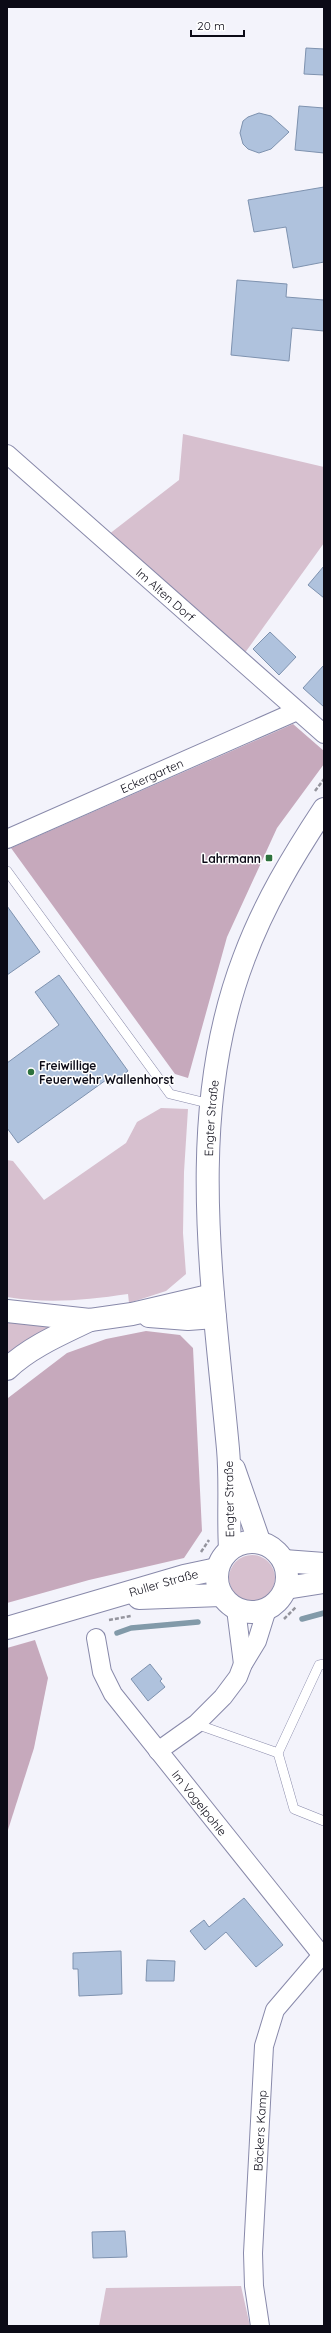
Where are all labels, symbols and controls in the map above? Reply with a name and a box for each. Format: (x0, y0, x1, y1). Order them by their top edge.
scale bar (191, 12, 244, 38)
text: 20 m (197, 18, 225, 33)
street label: Im Alten Dorf (133, 564, 199, 625)
street label: Eckergarten (118, 755, 185, 796)
place label: Lahrmann (202, 851, 261, 866)
marker: Lahrmann (264, 853, 274, 863)
place label: Freiwillige Feuerwehr Wallenhorst (39, 1058, 174, 1087)
marker: Freiwillige Feuerwehr Wallenhorst (26, 1067, 36, 1077)
street label: Engter Straße (200, 1079, 221, 1156)
street label: Engter Straße (221, 1460, 237, 1537)
street label: Ruller Straße (127, 1566, 200, 1599)
street label: Im Vogelpohle (169, 1767, 231, 1839)
street label: Bäckers Kamp (250, 2090, 269, 2172)

